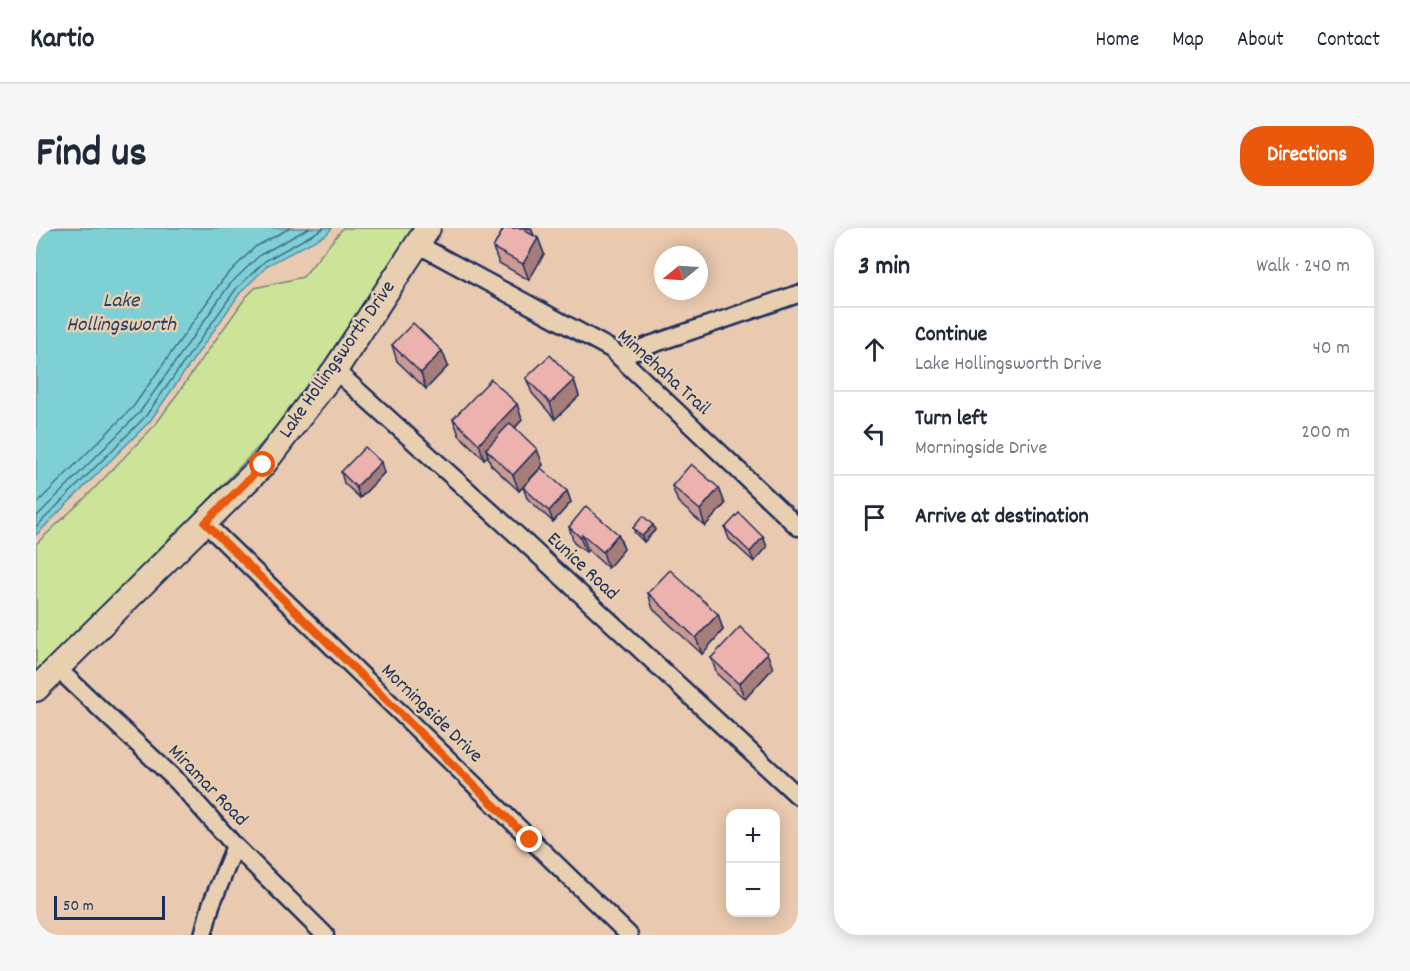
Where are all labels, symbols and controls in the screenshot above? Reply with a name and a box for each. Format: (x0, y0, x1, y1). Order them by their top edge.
text: Kartio (30, 21, 94, 61)
text: Home (1095, 26, 1139, 56)
text: Map (1172, 26, 1204, 56)
text: About (1237, 26, 1284, 56)
text: Contact (1317, 26, 1380, 56)
text: Find us (36, 126, 147, 186)
button: Directions (1240, 126, 1374, 186)
north arrow (654, 246, 708, 300)
text: 3 min (858, 249, 910, 286)
text: Walk · 240 m (1256, 253, 1350, 281)
street label: Lake Hollingsworth Drive (273, 275, 403, 445)
water label: Lake Hollingsworth (66, 287, 177, 341)
text: Continue (915, 320, 987, 351)
street label: Minnehaha Trail (610, 323, 716, 423)
icon: ahead (858, 333, 891, 366)
text: 40 m (1312, 335, 1350, 363)
text: Lake Hollingsworth Drive (915, 351, 1102, 379)
text: Turn left (915, 404, 987, 435)
icon: left (858, 417, 891, 450)
text: 200 m (1301, 419, 1350, 447)
text: Morningside Drive (915, 435, 1047, 463)
route start (249, 451, 275, 477)
icon: arrive (858, 501, 891, 534)
text: Arrive at destination (915, 502, 1089, 533)
street label: Eunice Road (540, 526, 624, 608)
street label: Morningside Drive (374, 658, 488, 770)
street label: Miramar Road (161, 739, 253, 833)
map controls (726, 809, 780, 917)
button: + (726, 809, 780, 863)
route end (516, 826, 542, 852)
button: − (726, 863, 780, 917)
scale bar (54, 893, 165, 920)
text: 50 m (63, 895, 94, 918)

